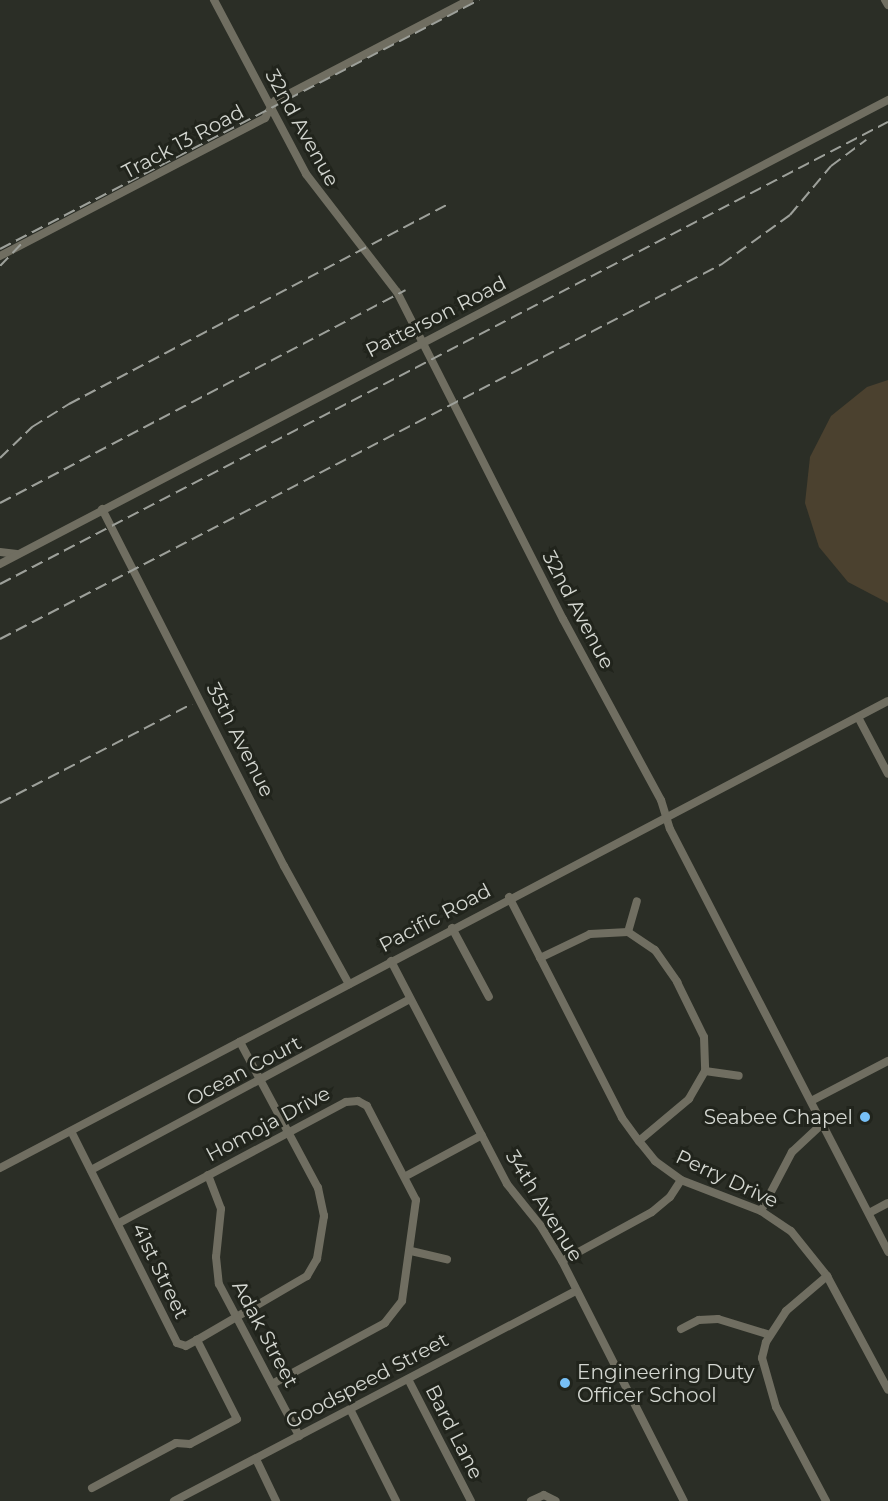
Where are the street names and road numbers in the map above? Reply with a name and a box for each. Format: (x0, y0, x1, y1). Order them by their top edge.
street label: 32nd Avenue (260, 65, 344, 191)
street label: Track 13 Road (118, 100, 248, 184)
street label: Patterson Road (362, 271, 510, 363)
street label: 32nd Avenue (537, 547, 619, 673)
street label: 35th Avenue (201, 679, 279, 801)
street label: Pacific Road (375, 878, 495, 958)
street label: Ocean Court (183, 1031, 305, 1111)
street label: Homoja Drive (202, 1081, 334, 1167)
street label: Perry Drive (672, 1145, 782, 1213)
street label: 34th Avenue (500, 1146, 588, 1266)
street label: 41st Street (127, 1219, 193, 1323)
street label: Adak Street (227, 1277, 303, 1391)
street label: Goodspeed Street (282, 1328, 452, 1434)
street label: Bard Lane (420, 1381, 488, 1483)

